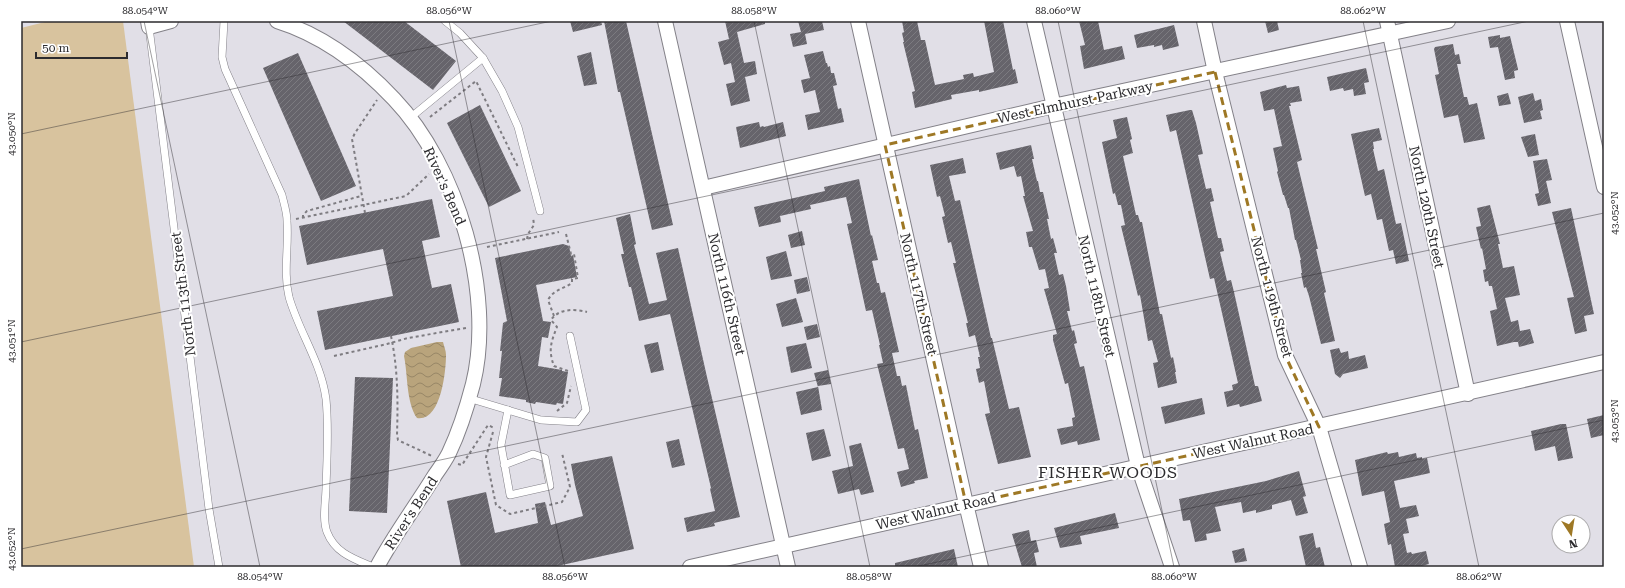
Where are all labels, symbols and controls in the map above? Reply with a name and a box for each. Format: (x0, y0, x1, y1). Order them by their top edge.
text: 88.054°W (122, 5, 169, 16)
text: 88.056°W (426, 5, 473, 16)
text: 88.058°W (731, 5, 778, 16)
text: 88.060°W (1035, 5, 1082, 16)
text: 88.062°W (1340, 5, 1387, 16)
scale bar (36, 34, 127, 60)
text: 50 m (42, 41, 69, 55)
street label: West Elmhurst Parkway (996, 77, 1155, 126)
text: 43.050°N (6, 112, 17, 156)
street label: River's Bend (421, 144, 469, 228)
street label: North 120th Street (1406, 144, 1448, 270)
text: 43.052°N (1609, 191, 1620, 235)
street label: North 113th Street (167, 231, 199, 357)
street label: North 116th Street (705, 231, 749, 357)
street label: North 117th Street (897, 231, 941, 357)
street label: North 118th Street (1075, 233, 1119, 359)
street label: North 119th Street (1248, 235, 1296, 359)
text: 43.051°N (6, 319, 17, 363)
text: 43.053°N (1609, 399, 1620, 443)
street label: West Walnut Road (1191, 420, 1315, 462)
district label: FISHER WOODS (1038, 463, 1178, 482)
street label: River's Bend (381, 473, 441, 553)
street label: West Walnut Road (874, 489, 998, 533)
north arrow (1551, 514, 1591, 554)
text: 43.052°N (6, 527, 17, 571)
text: N (1567, 536, 1578, 551)
text: 88.054°W (237, 571, 284, 582)
text: 88.056°W (542, 571, 589, 582)
text: 88.058°W (846, 571, 893, 582)
text: 88.060°W (1151, 571, 1198, 582)
text: 88.062°W (1456, 571, 1503, 582)

